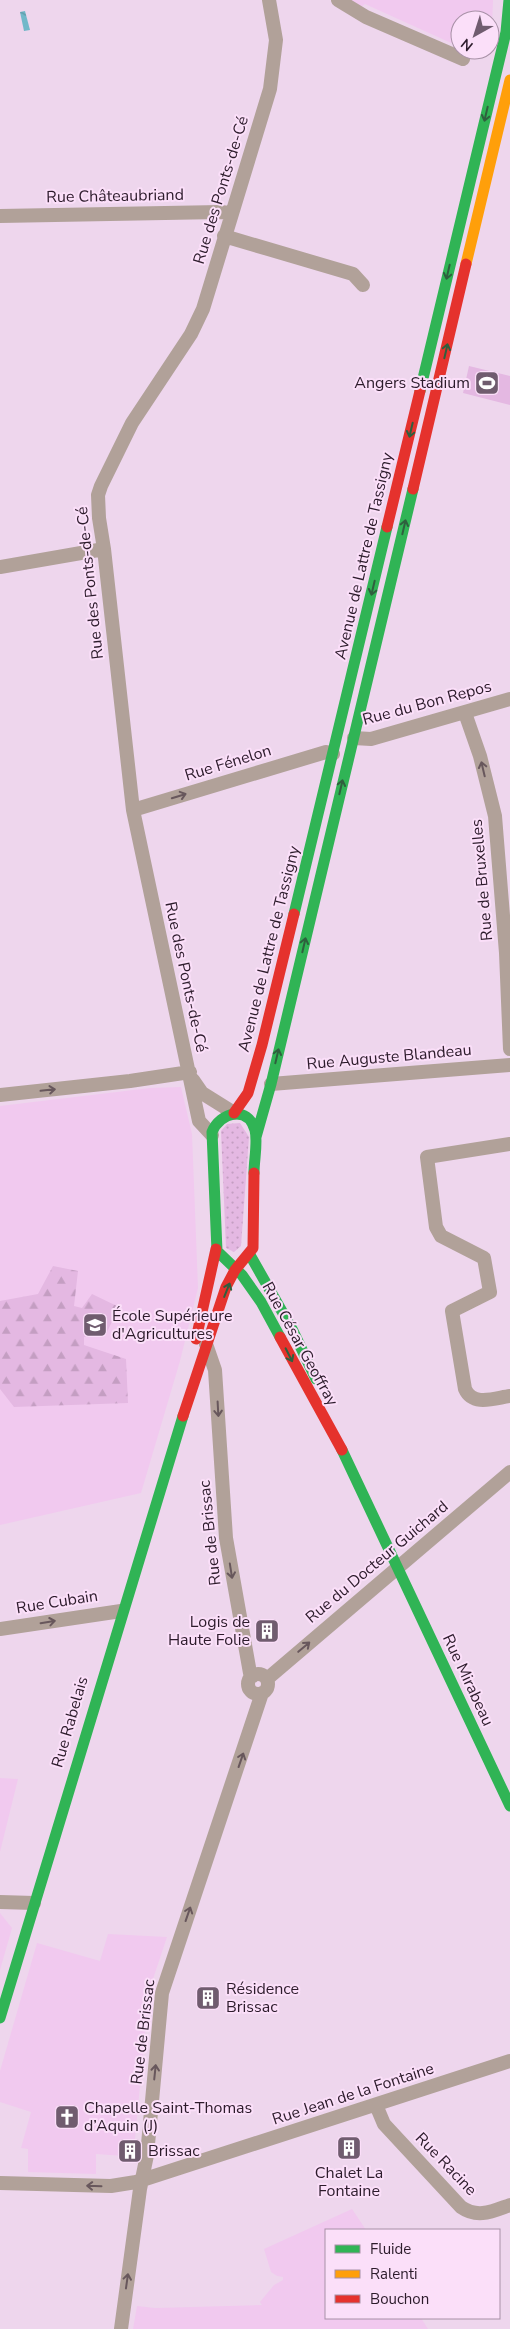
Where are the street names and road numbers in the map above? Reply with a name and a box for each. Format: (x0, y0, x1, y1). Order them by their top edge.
street label: Rue des Ponts-de-Cé (188, 113, 254, 267)
street label: Rue Châteaubriand (46, 184, 184, 208)
street label: Avenue de Lattre de Tassigny (329, 450, 399, 662)
street label: Rue des Ponts-de-Cé (71, 505, 109, 661)
street label: Rue du Bon Repos (360, 675, 494, 731)
street label: Rue Fénelon (182, 739, 274, 787)
street label: Rue de Bruxelles (466, 818, 498, 942)
street label: Avenue de Lattre de Tassigny (233, 843, 305, 1054)
street label: Rue des Ponts-de-Cé (159, 900, 213, 1054)
street label: Rue Auguste Blandeau (306, 1039, 472, 1075)
street label: Rue César Geoffray (257, 1278, 344, 1411)
street label: Rue de Brissac (193, 1479, 226, 1587)
street label: Rue du Docteur Guichard (301, 1496, 453, 1628)
street label: Rue Cubain (15, 1585, 99, 1619)
street label: Rue Mirabeau (437, 1630, 499, 1730)
street label: Rue Rabelais (46, 1674, 94, 1770)
street label: Rue de Brissac (126, 1978, 160, 2086)
street label: Rue Jean de la Fontaine (269, 2057, 437, 2131)
street label: Rue Racine (410, 2128, 482, 2200)

